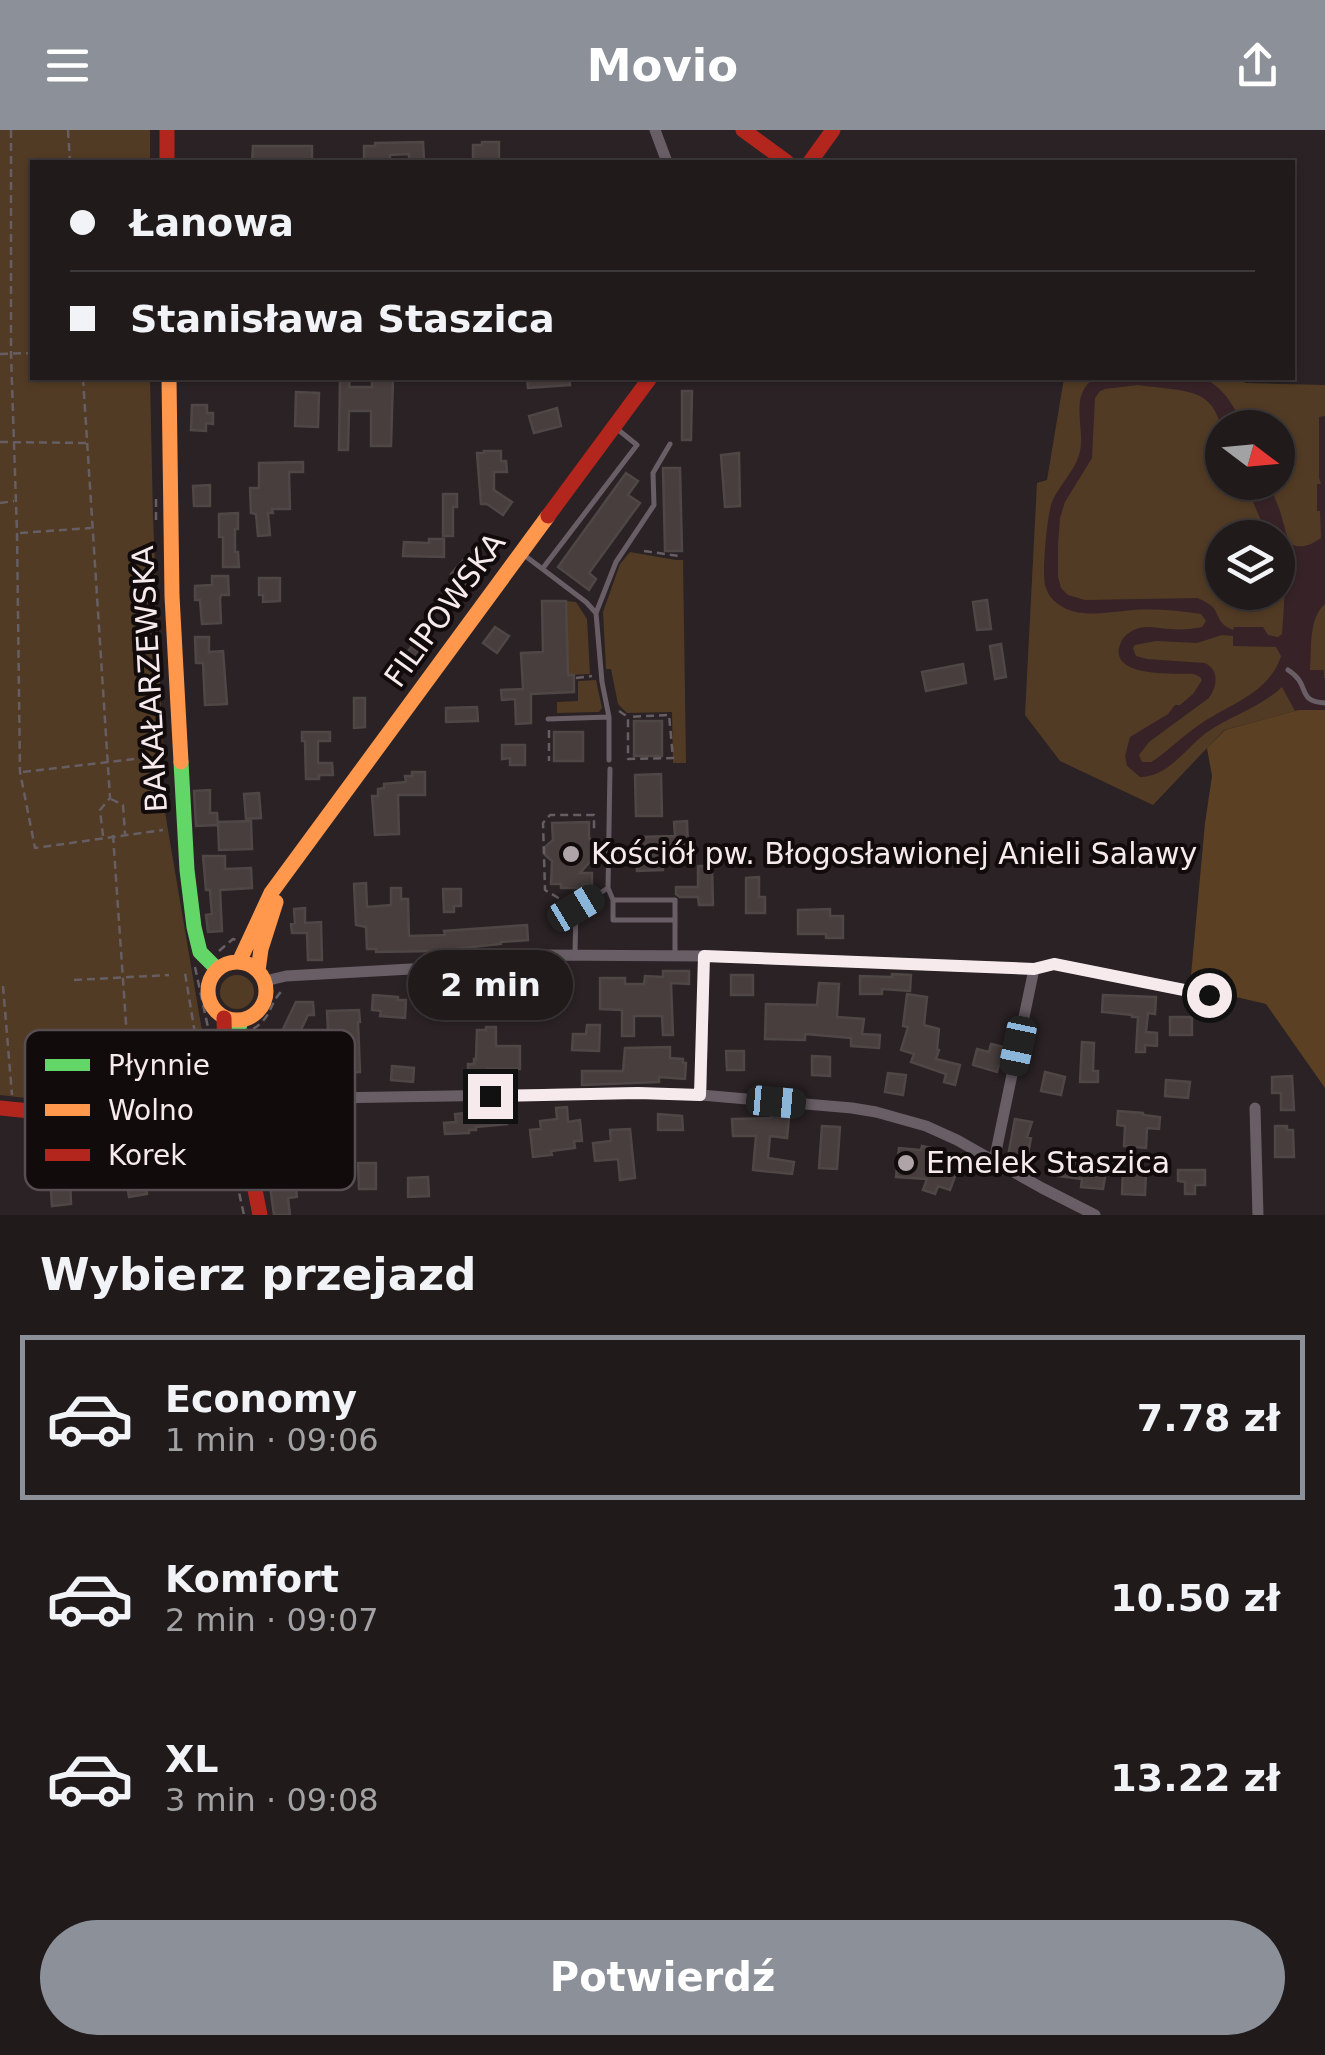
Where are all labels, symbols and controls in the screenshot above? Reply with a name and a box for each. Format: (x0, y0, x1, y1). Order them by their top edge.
icon: menu (40, 38, 95, 93)
icon: share (1230, 38, 1285, 93)
text: Movio (587, 39, 738, 92)
text: Łanowa (130, 201, 294, 245)
text: Stanisława Staszica (130, 297, 555, 341)
north arrow (1205, 410, 1295, 500)
map controls (1205, 410, 1295, 610)
button: layers (1205, 520, 1295, 610)
street label: FILIPOWSKA (377, 526, 512, 694)
street label: BAKAŁARZEWSKA (125, 544, 174, 813)
place label: Kościół pw. Błogosławionej Anieli Salawy (591, 836, 1197, 871)
marker: Kościół pw. Błogosławionej Anieli Salawy (560, 843, 582, 865)
car (543, 880, 609, 936)
callout: 2 min (408, 951, 572, 1021)
text: 2 min (440, 966, 541, 1004)
route start (1187, 973, 1232, 1018)
car (997, 1014, 1039, 1078)
legend (25, 1030, 355, 1190)
text: Płynnie (108, 1049, 210, 1082)
route end (468, 1074, 513, 1119)
car (745, 1084, 807, 1120)
text: Wolno (108, 1094, 194, 1127)
text: Korek (108, 1139, 187, 1172)
place label: Emelek Staszica (926, 1145, 1170, 1180)
marker: Emelek Staszica (895, 1152, 917, 1174)
text: Wybierz przejazd (40, 1248, 477, 1301)
icon: car (45, 1373, 135, 1463)
text: Economy (165, 1377, 357, 1421)
text: 7.78 zł (1137, 1396, 1280, 1440)
text: 1 min · 09:06 (165, 1421, 379, 1459)
icon: car (45, 1553, 135, 1643)
text: Komfort (165, 1557, 339, 1601)
text: 10.50 zł (1110, 1576, 1280, 1620)
text: 2 min · 09:07 (165, 1601, 379, 1639)
icon: car (45, 1733, 135, 1823)
text: XL (165, 1737, 219, 1781)
text: 13.22 zł (1110, 1756, 1280, 1800)
text: 3 min · 09:08 (165, 1781, 379, 1819)
button: Potwierdź (40, 1920, 1285, 2035)

